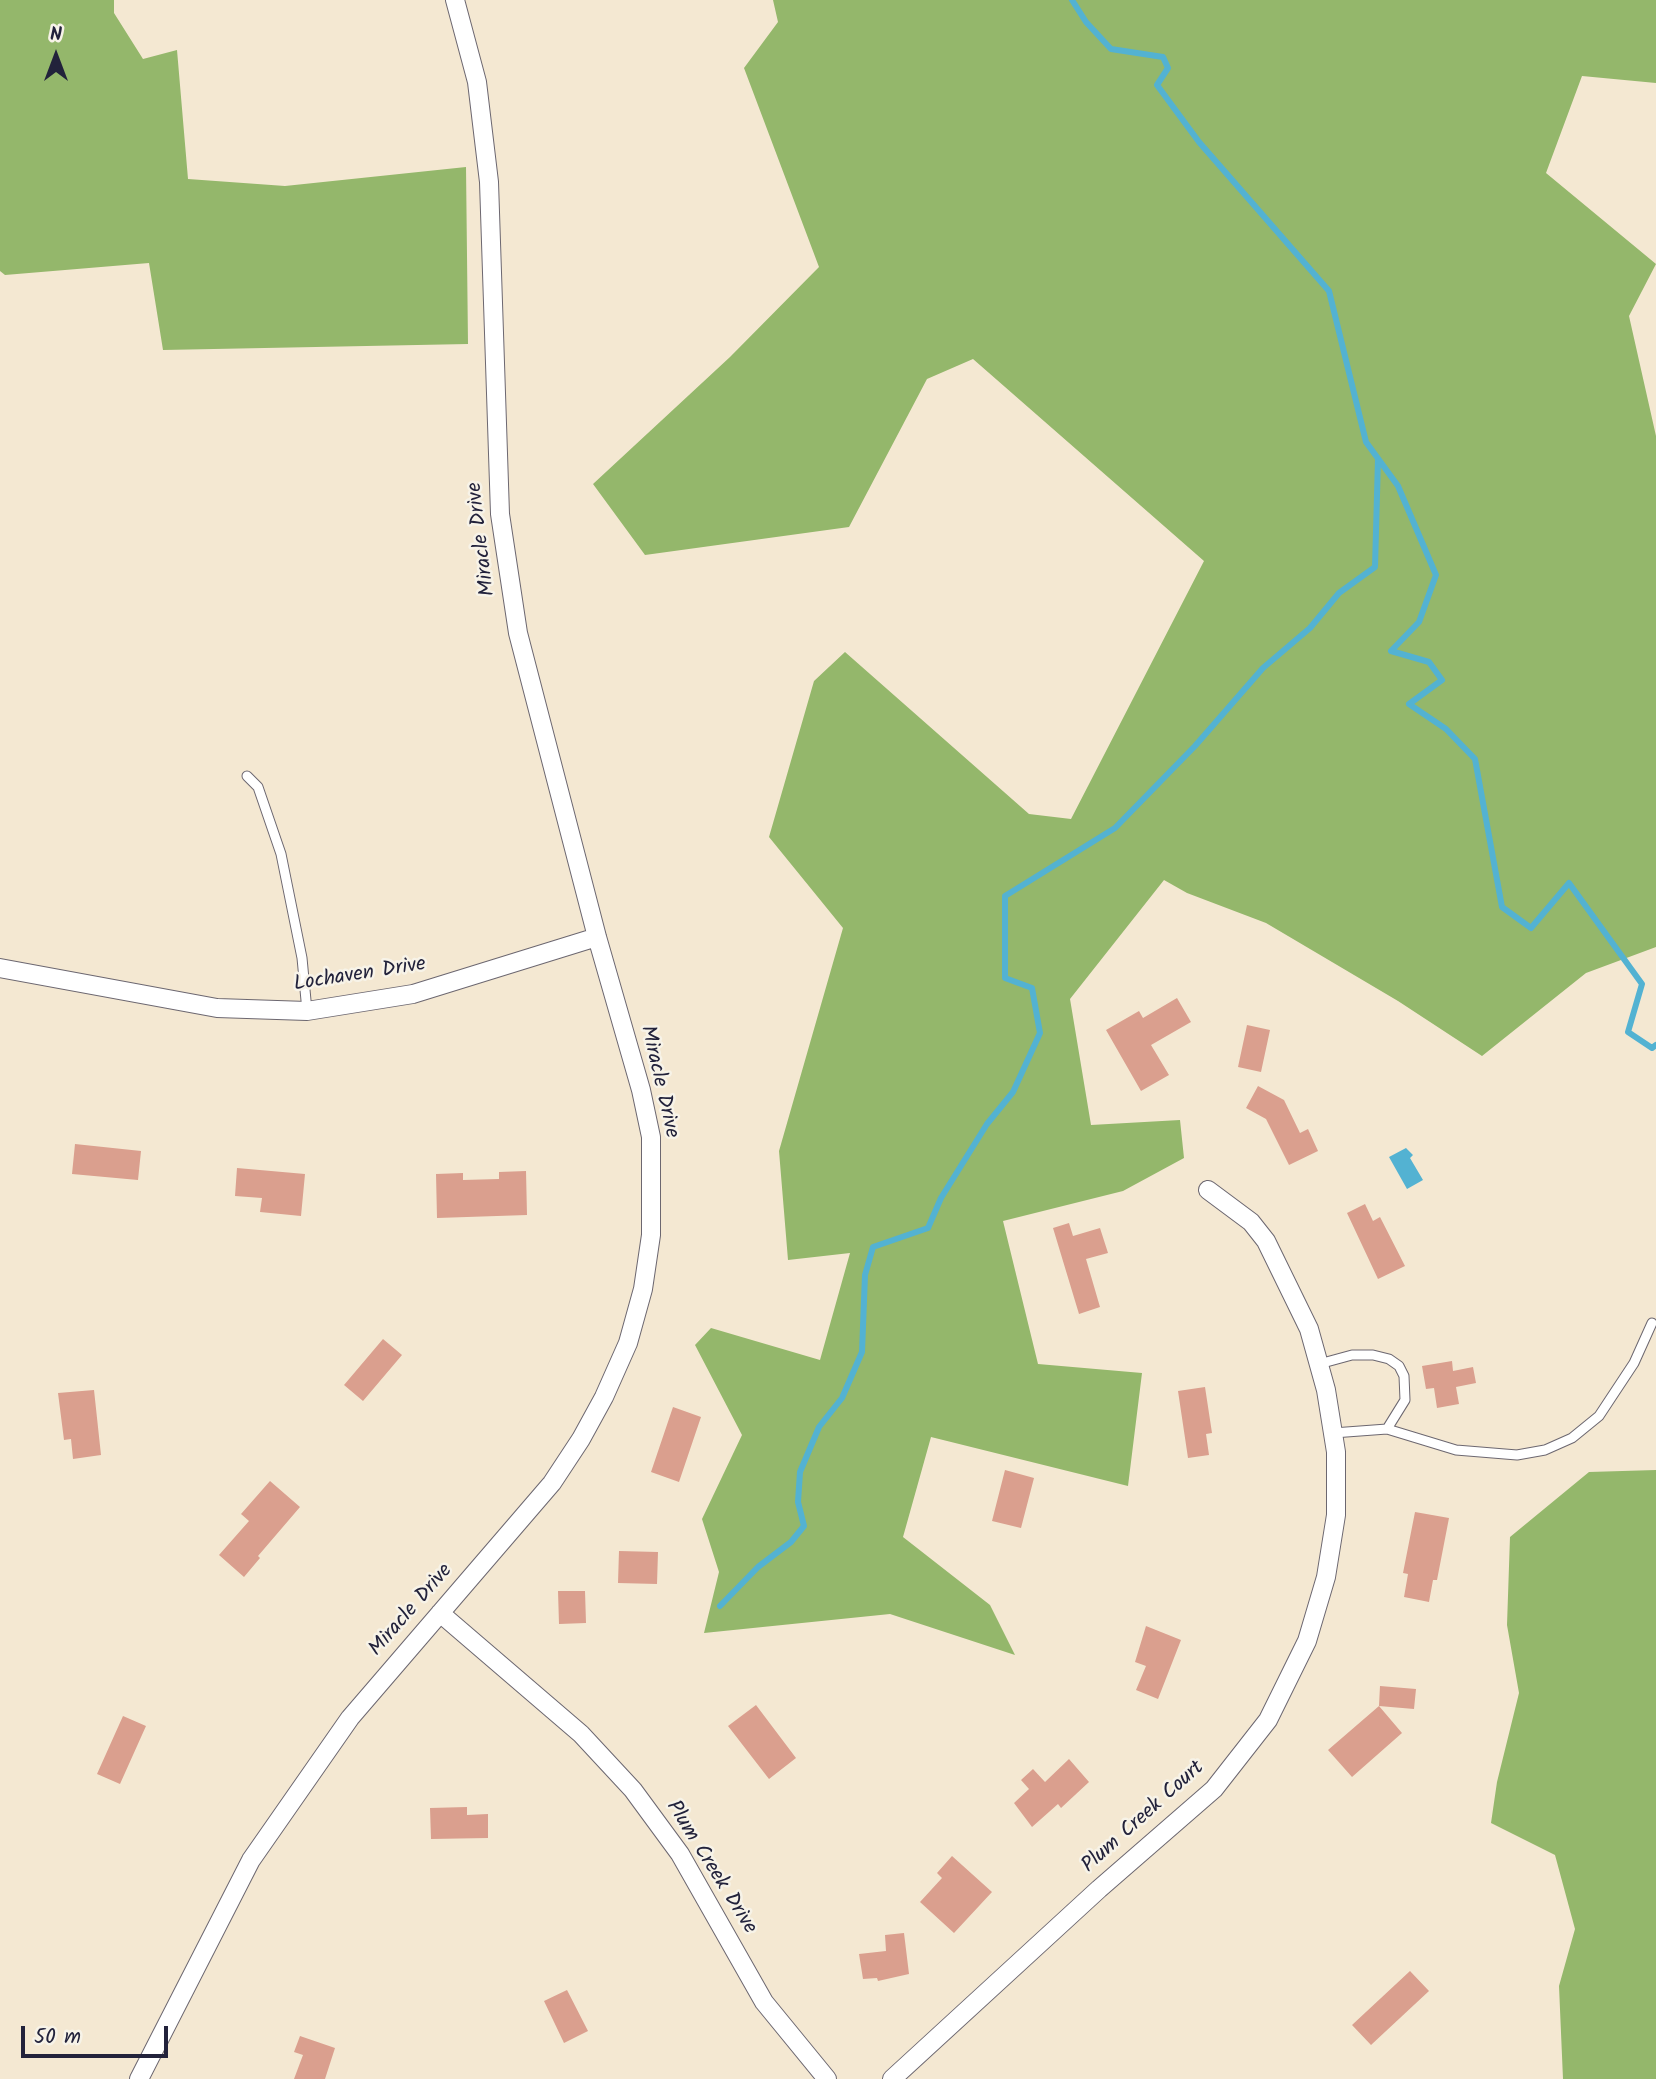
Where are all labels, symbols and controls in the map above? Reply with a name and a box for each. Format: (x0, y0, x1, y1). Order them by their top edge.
text: N (50, 20, 62, 50)
north arrow (21, 21, 91, 91)
street label: Miracle Drive (464, 481, 502, 597)
street label: Lochaven Drive (292, 953, 428, 999)
street label: Miracle Drive (633, 1023, 683, 1141)
street label: Miracle Drive (365, 1560, 459, 1662)
street label: Plum Creek Court (1078, 1757, 1210, 1879)
street label: Plum Creek Drive (659, 1797, 761, 1939)
scale bar (24, 2012, 172, 2056)
text: 50 m (34, 2021, 81, 2054)

